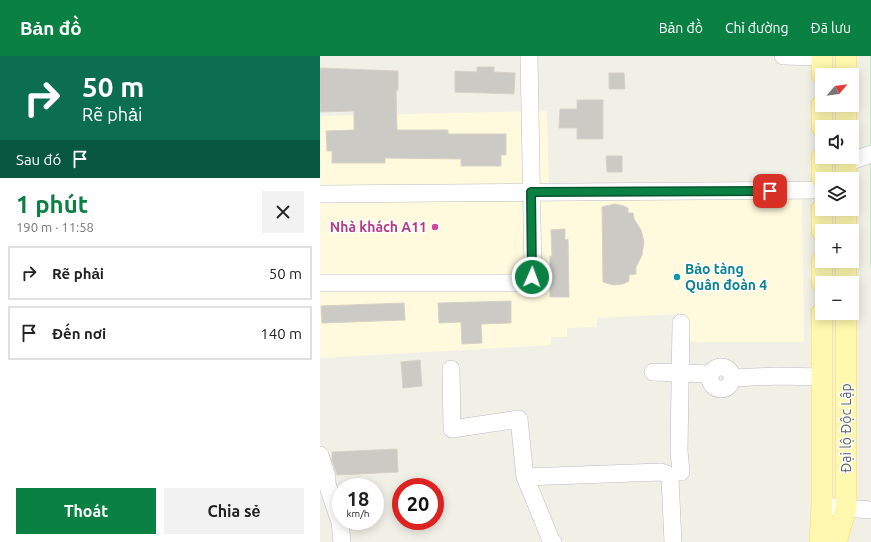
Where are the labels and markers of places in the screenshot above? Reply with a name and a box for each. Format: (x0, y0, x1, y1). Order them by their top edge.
pin (753, 174, 787, 208)
place label: Nhà khách A11 (330, 219, 427, 235)
marker: Nhà khách A11 (430, 222, 440, 232)
place label: Bảo tàng Quân đoàn 4 (685, 261, 767, 293)
marker: Bảo tàng Quân đoàn 4 (672, 272, 682, 282)

